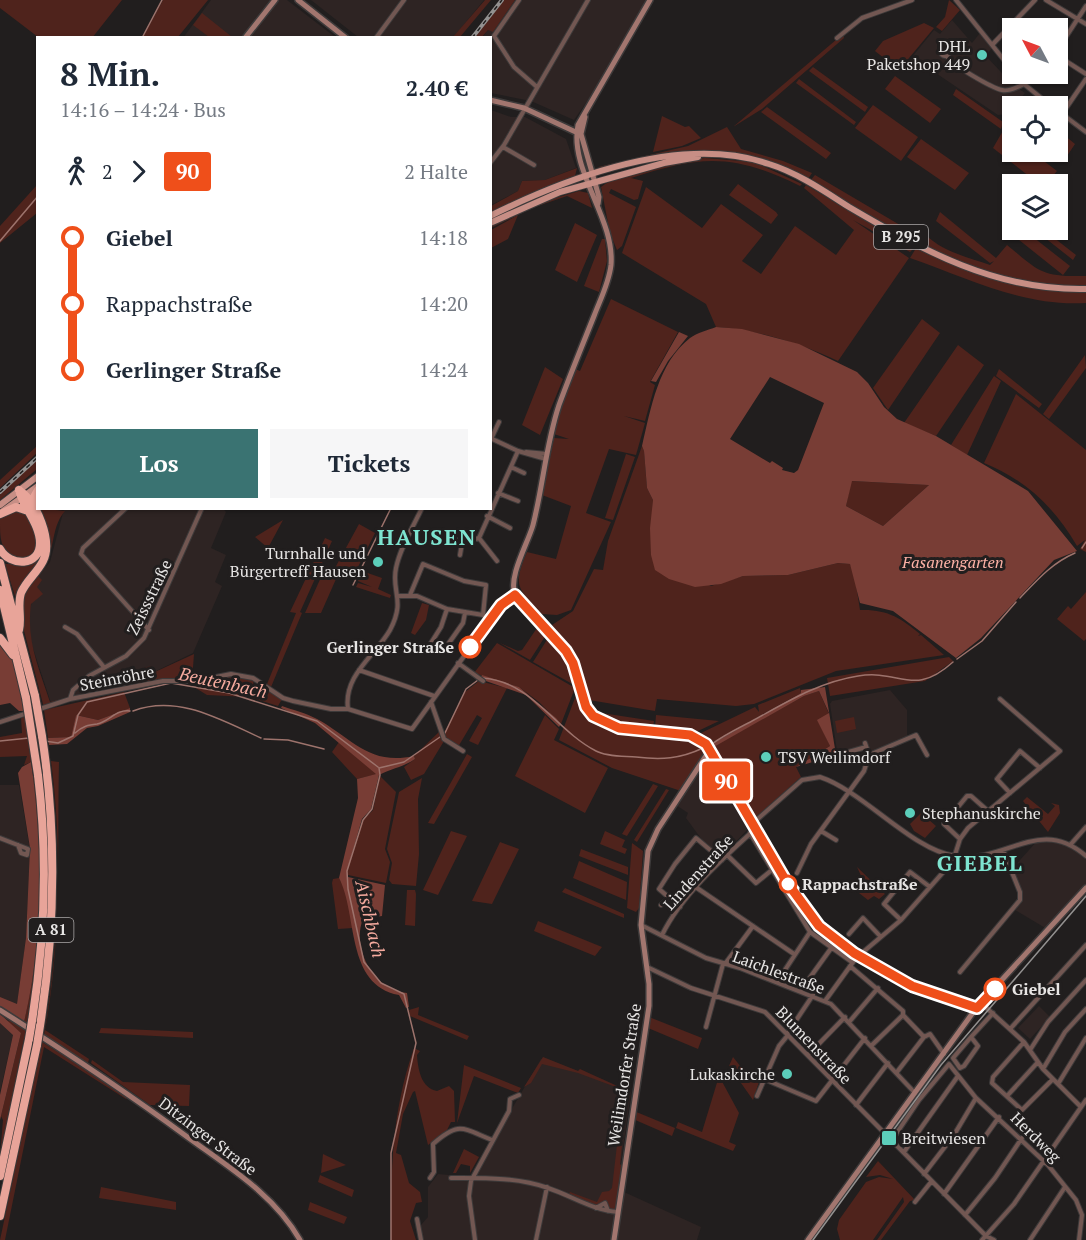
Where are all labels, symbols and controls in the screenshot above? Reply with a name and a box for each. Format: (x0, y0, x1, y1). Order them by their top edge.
north arrow (1002, 18, 1068, 84)
map controls (1002, 18, 1068, 240)
place label: DHL Paketshop 449 (867, 35, 970, 75)
marker: DHL Paketshop 449 (975, 48, 989, 62)
text: 8 Min. (60, 52, 160, 95)
text: 2.40 € (406, 73, 468, 102)
text: 14:16 – 14:24 · Bus (60, 96, 226, 123)
button: locate (1002, 96, 1068, 162)
icon: walk (60, 155, 93, 188)
icon: forward (122, 155, 155, 188)
text: 90 (176, 157, 199, 185)
text: 2 (102, 158, 113, 185)
text: 2 Halte (404, 158, 468, 185)
button: layers (1002, 174, 1068, 240)
text: Giebel (106, 223, 173, 252)
text: 14:18 (419, 224, 468, 251)
road number: B 295 (874, 225, 928, 249)
text: Rappachstraße (106, 289, 253, 318)
text: 14:20 (419, 290, 468, 317)
text: Gerlinger Straße (106, 355, 281, 384)
text: 14:24 (419, 356, 468, 383)
button: Los (60, 429, 258, 498)
button: Tickets (270, 429, 468, 498)
district label: HAUSEN (377, 522, 477, 551)
place label: Turnhalle und Bürgertreff Hausen (230, 542, 366, 582)
park label: Fasanengarten (901, 551, 1004, 573)
marker: Turnhalle und Bürgertreff Hausen (371, 555, 385, 569)
street label: Zeissstraße (121, 556, 177, 638)
place label: Gerlinger Straße (326, 636, 454, 658)
marker: Gerlinger Straße (459, 636, 481, 658)
street label: Steinröhre (78, 660, 156, 696)
water label: Beutenbach (176, 661, 270, 703)
place label: TSV Weilimdorf (778, 746, 892, 768)
marker: TSV Weilimdorf (759, 750, 773, 764)
line badge: 90 (699, 762, 753, 800)
text: 90 (714, 767, 738, 795)
place label: Stephanuskirche (922, 802, 1041, 824)
marker: Stephanuskirche (903, 806, 917, 820)
street label: Lindenstraße (658, 829, 738, 915)
district label: GIEBEL (937, 848, 1023, 877)
place label: Rappachstraße (802, 873, 918, 895)
marker: Rappachstraße (779, 875, 797, 893)
water label: Aischbach (350, 877, 392, 960)
road number: A 81 (28, 918, 74, 942)
street label: Laichlestraße (730, 945, 828, 999)
marker: Giebel (984, 978, 1006, 1000)
place label: Giebel (1012, 978, 1061, 1000)
street label: Blumenstraße (771, 1001, 857, 1089)
street label: Weilimdorfer Straße (602, 1002, 646, 1148)
place label: Lukaskirche (690, 1063, 775, 1085)
marker: Lukaskirche (780, 1067, 794, 1081)
street label: Ditzinger Straße (154, 1092, 262, 1180)
street label: Herdweg (1006, 1107, 1066, 1167)
place label: Breitwiesen (902, 1127, 986, 1149)
marker: Breitwiesen (880, 1129, 898, 1147)

